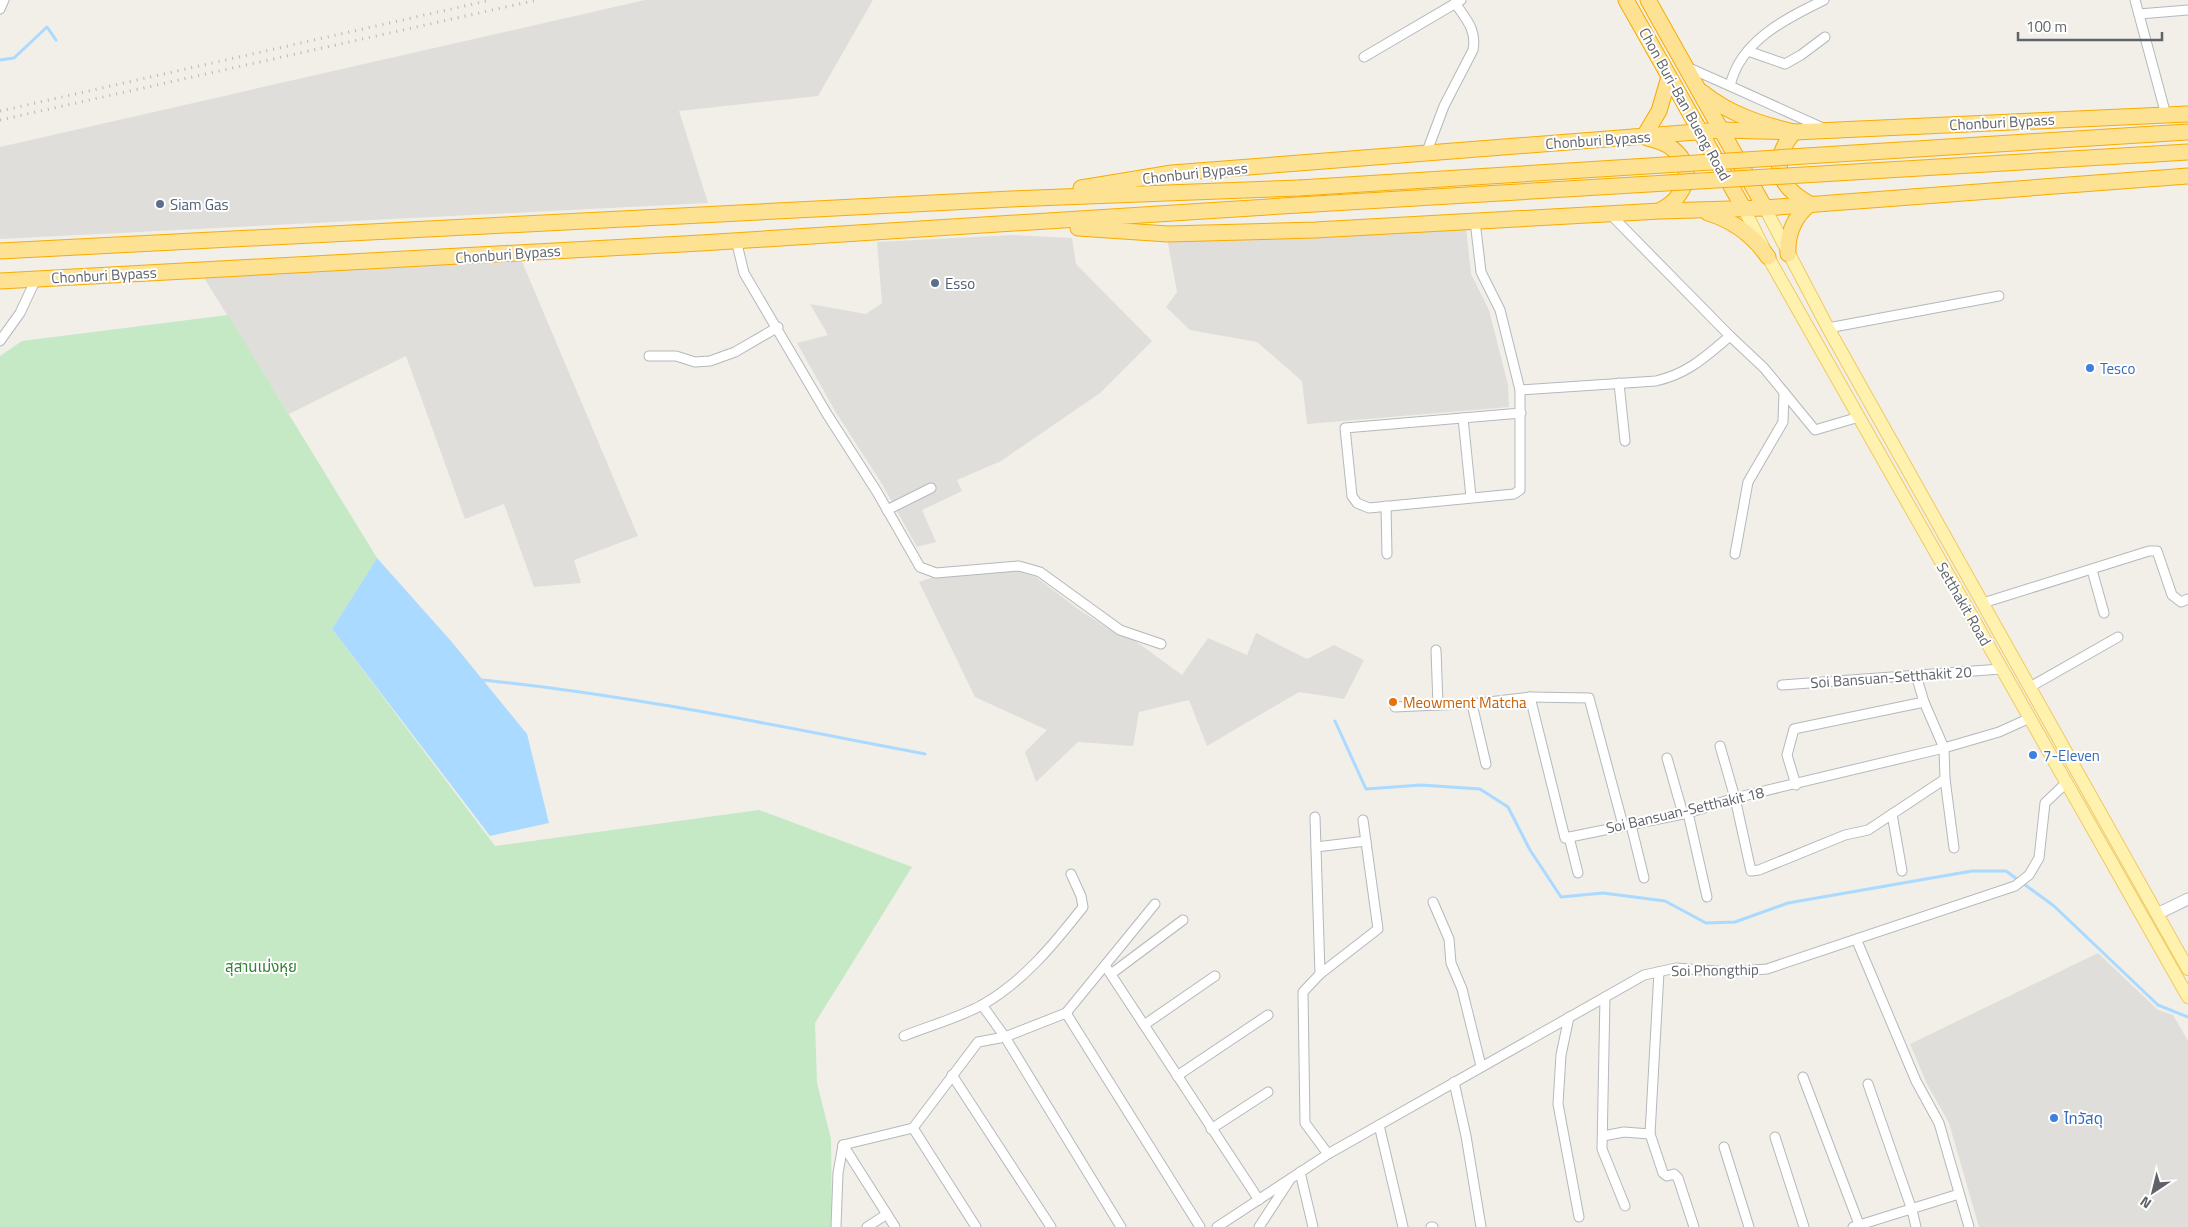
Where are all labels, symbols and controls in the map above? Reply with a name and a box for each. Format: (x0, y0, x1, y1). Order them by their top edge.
scale bar (2018, 10, 2162, 42)
text: 100 m (2026, 15, 2067, 38)
street label: Chon Buri-Ban Bueng Road (1633, 23, 1737, 185)
street label: Chonburi Bypass (1949, 108, 2055, 136)
street label: Chonburi Bypass (1545, 125, 1652, 155)
street label: Chonburi Bypass (1141, 156, 1249, 190)
place label: Siam Gas (170, 193, 229, 216)
marker: Siam Gas (154, 198, 166, 210)
street label: Chonburi Bypass (455, 239, 562, 269)
street label: Chonburi Bypass (51, 261, 157, 289)
place label: Esso (945, 272, 975, 295)
marker: Esso (929, 277, 941, 289)
place label: Tesco (2100, 357, 2136, 380)
marker: Tesco (2084, 362, 2096, 374)
street label: Setthakit Road (1931, 558, 1997, 650)
street label: Soi Bansuan-Setthakit 20 (1810, 660, 1972, 694)
place label: Meowment Matcha (1403, 691, 1527, 714)
marker: Meowment Matcha (1387, 696, 1399, 708)
place label: 7-Eleven (2043, 744, 2100, 767)
marker: 7-Eleven (2027, 749, 2039, 761)
street label: Soi Bansuan-Setthakit 18 (1604, 781, 1766, 839)
park label: สุสานเม่งหุย (225, 955, 297, 978)
street label: Soi Phongthip (1671, 958, 1759, 982)
place label: ไทวัสดุ (2063, 1107, 2103, 1130)
marker: ไทวัสดุ (2048, 1112, 2060, 1124)
north arrow (2128, 1167, 2178, 1217)
text: N (2135, 1192, 2155, 1214)

